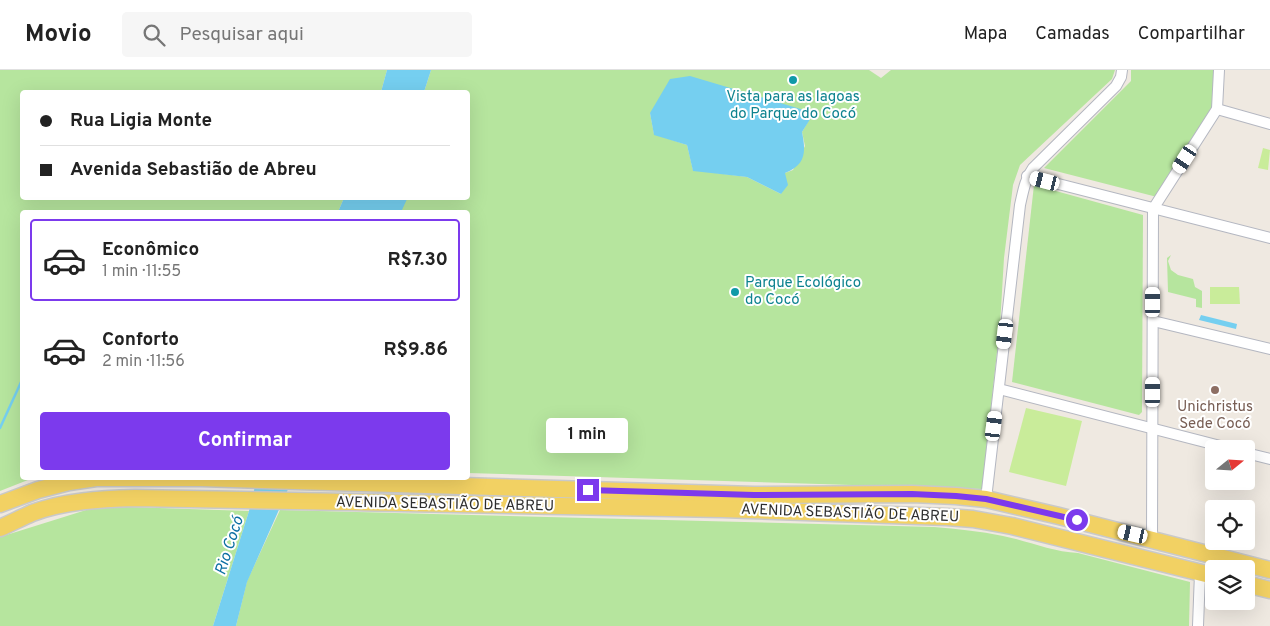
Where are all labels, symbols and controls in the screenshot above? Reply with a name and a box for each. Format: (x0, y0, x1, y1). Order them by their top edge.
search box (122, 12, 472, 57)
text: Movio (25, 20, 92, 50)
icon: search (140, 21, 168, 49)
text: Pesquisar aqui (180, 23, 304, 47)
text: Mapa (964, 23, 1007, 46)
text: Camadas (1035, 23, 1110, 46)
text: Compartilhar (1138, 23, 1245, 46)
marker: Vista para as lagoas do Parque do Cocó (787, 74, 799, 86)
place label: Vista para as lagoas do Parque do Cocó (726, 88, 860, 124)
text: Rua Ligia Monte (70, 109, 212, 133)
car (1170, 142, 1199, 176)
text: Avenida Sebastião de Abreu (70, 158, 317, 182)
car (1028, 170, 1061, 192)
icon: car (42, 238, 87, 283)
text: Econômico (102, 238, 199, 262)
text: R$7.30 (387, 248, 448, 272)
text: 1 min · 11:55 (102, 262, 181, 282)
place label: Parque Ecológico do Cocó (745, 274, 861, 310)
marker: Parque Ecológico do Cocó (729, 286, 741, 298)
car (1145, 287, 1160, 317)
car (995, 318, 1014, 350)
icon: car (42, 328, 87, 373)
text: Conforto (102, 328, 179, 352)
text: R$9.86 (384, 338, 448, 362)
text: 2 min · 11:56 (102, 352, 185, 372)
car (1145, 377, 1160, 407)
marker: Unichristus Sede Cocó (1209, 384, 1221, 396)
place label: Unichristus Sede Cocó (1177, 398, 1253, 434)
car (984, 410, 1003, 442)
button: Confirmar (40, 412, 450, 470)
callout: 1 min (547, 418, 629, 452)
text: 1 min (568, 425, 606, 445)
north arrow (1205, 440, 1255, 490)
map controls (1205, 440, 1255, 610)
route end (577, 479, 599, 501)
street label: AVENIDA SEBASTIÃO DE ABREU (336, 493, 554, 516)
street label: AVENIDA SEBASTIÃO DE ABREU (740, 500, 960, 527)
button: locate (1205, 500, 1255, 550)
route start (1066, 509, 1088, 531)
water label: Rio Cocó (211, 513, 249, 578)
car (1116, 523, 1149, 545)
button: layers (1205, 560, 1255, 610)

